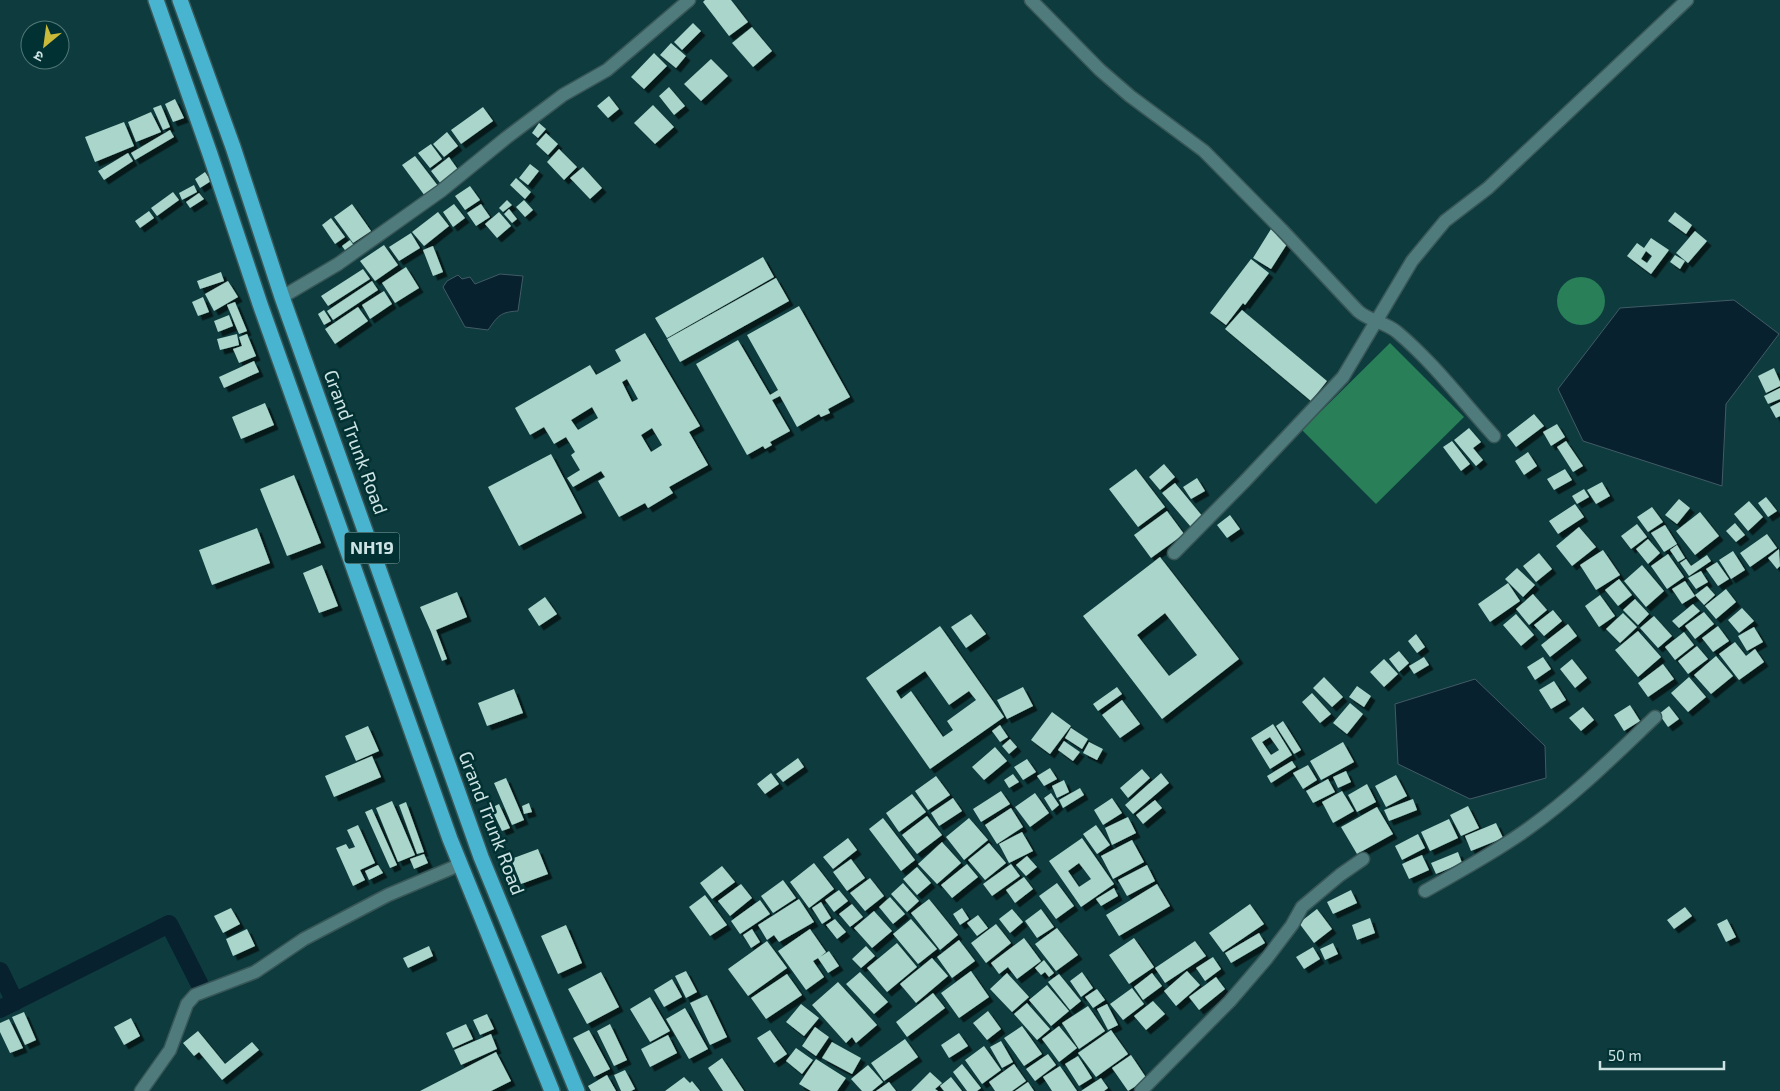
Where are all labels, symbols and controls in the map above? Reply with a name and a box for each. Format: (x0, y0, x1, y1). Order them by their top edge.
north arrow (20, 20, 70, 70)
text: उ (30, 47, 46, 66)
street label: Grand Trunk Road (320, 367, 393, 517)
road number: NH19 (344, 532, 400, 564)
street label: Grand Trunk Road (455, 748, 530, 898)
scale bar (1600, 1038, 1724, 1070)
text: 50 m (1608, 1046, 1642, 1064)

